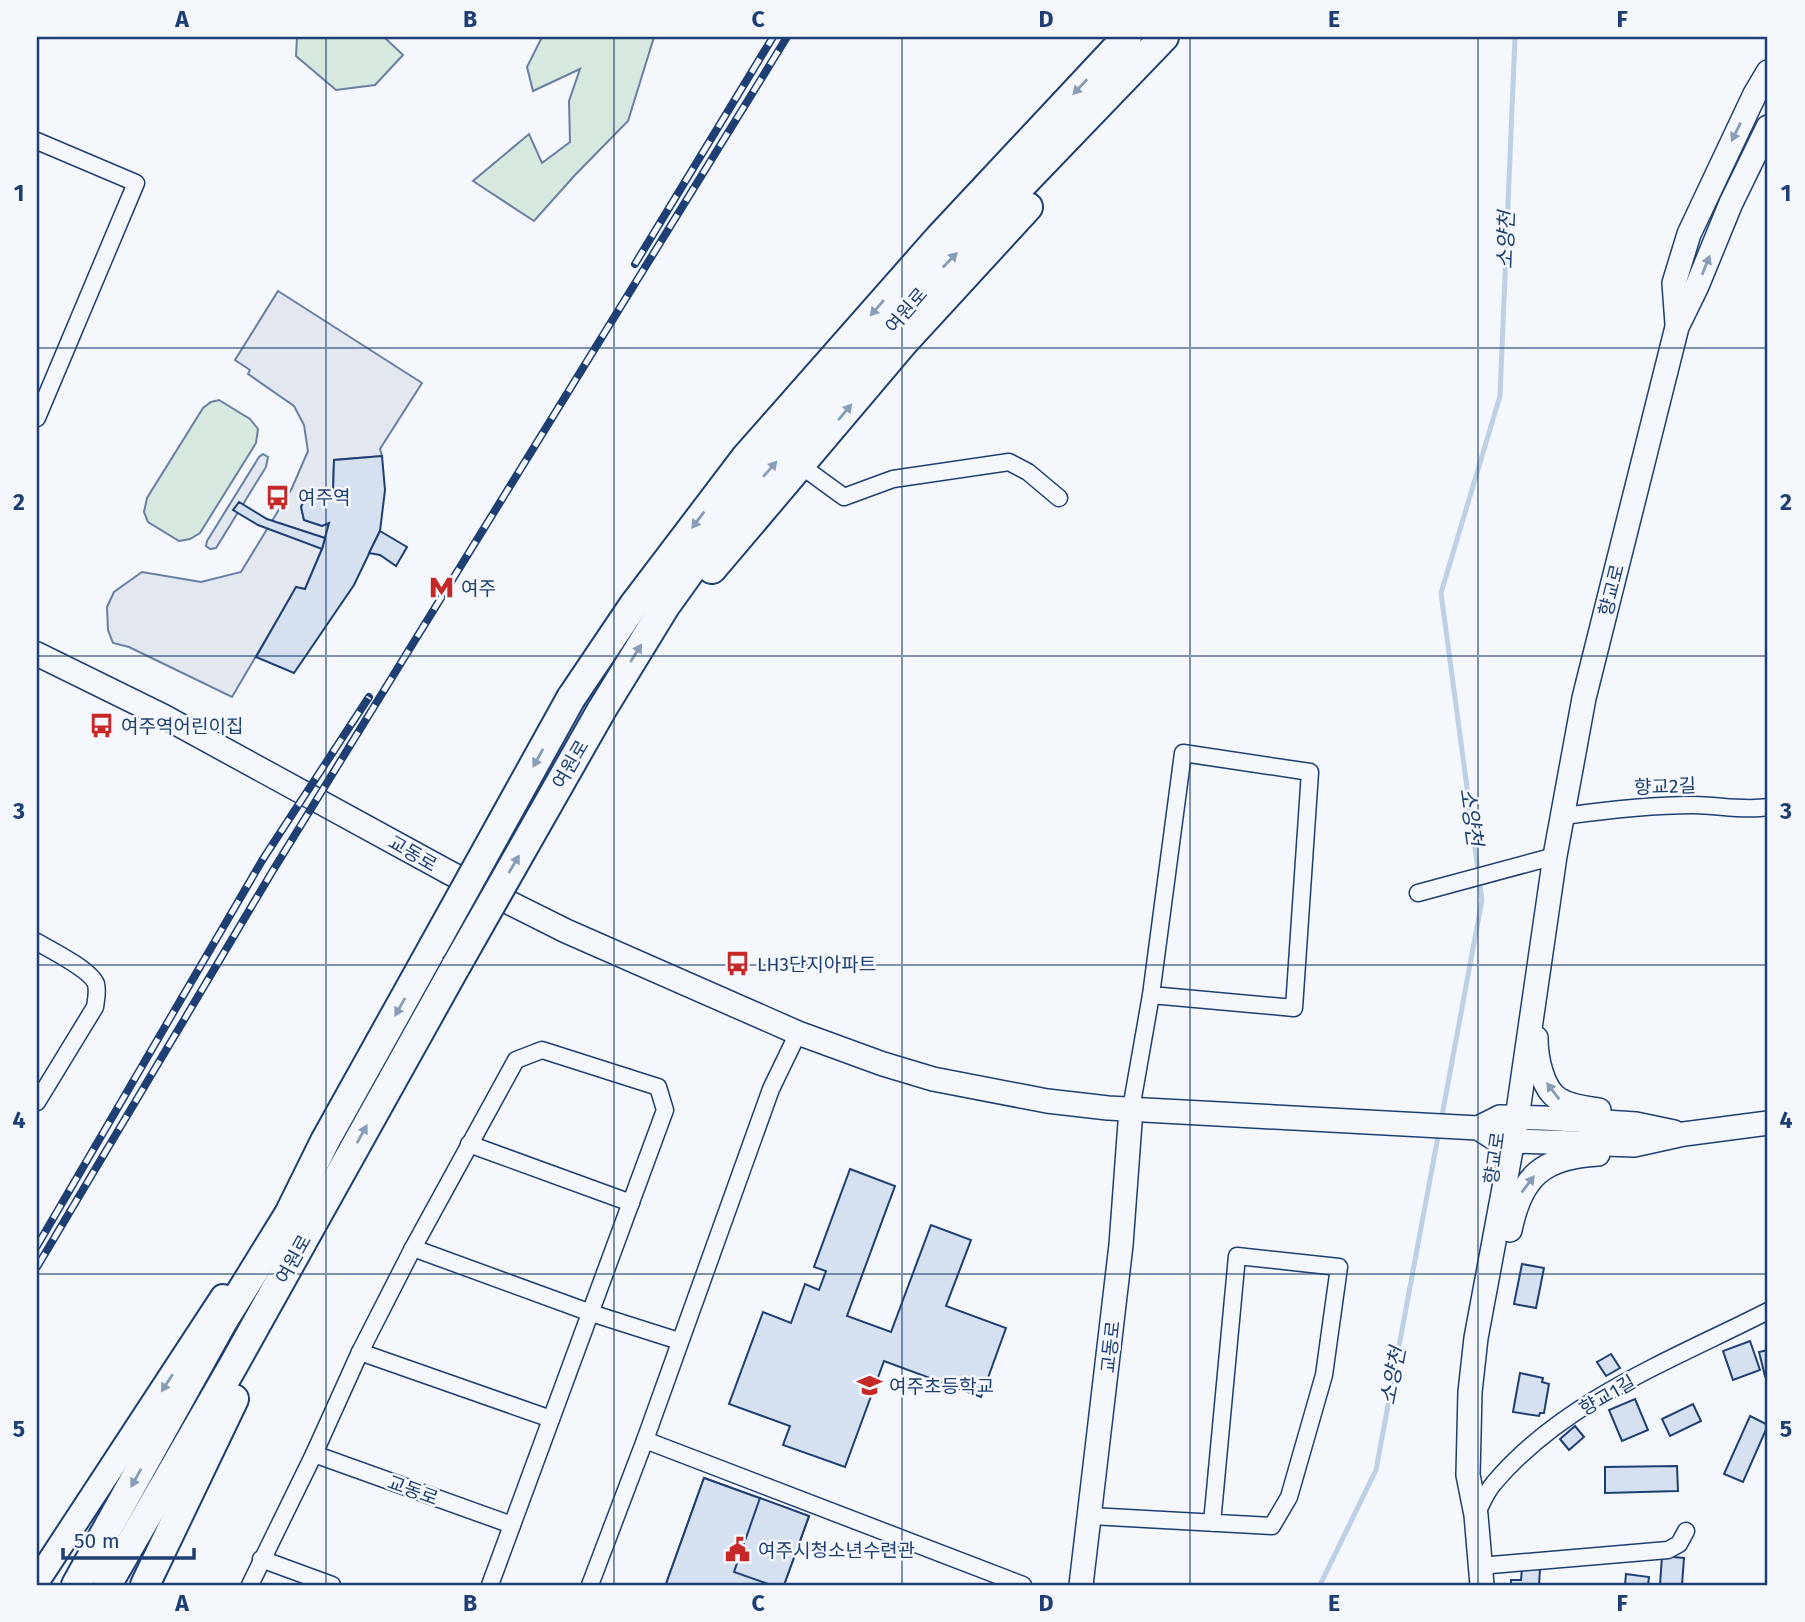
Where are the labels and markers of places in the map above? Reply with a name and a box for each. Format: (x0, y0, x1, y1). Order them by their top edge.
bus stop icon: 여주역 (264, 483, 292, 511)
place label: 여주역 (298, 486, 350, 509)
metro station icon: 여주 (427, 574, 455, 602)
place label: 여주 (461, 577, 496, 600)
bus stop icon: 여주역어린이집 (87, 712, 115, 740)
place label: 여주역어린이집 (121, 715, 243, 738)
bus stop icon: LH3단지아파트 (723, 950, 751, 978)
place label: LH3단지아파트 (757, 953, 876, 976)
school or university icon: 여주초등학교 (855, 1372, 883, 1400)
place label: 여주초등학교 (889, 1375, 994, 1398)
public building icon: 여주시청소년수련관 (724, 1536, 752, 1564)
place label: 여주시청소년수련관 (758, 1539, 915, 1562)

